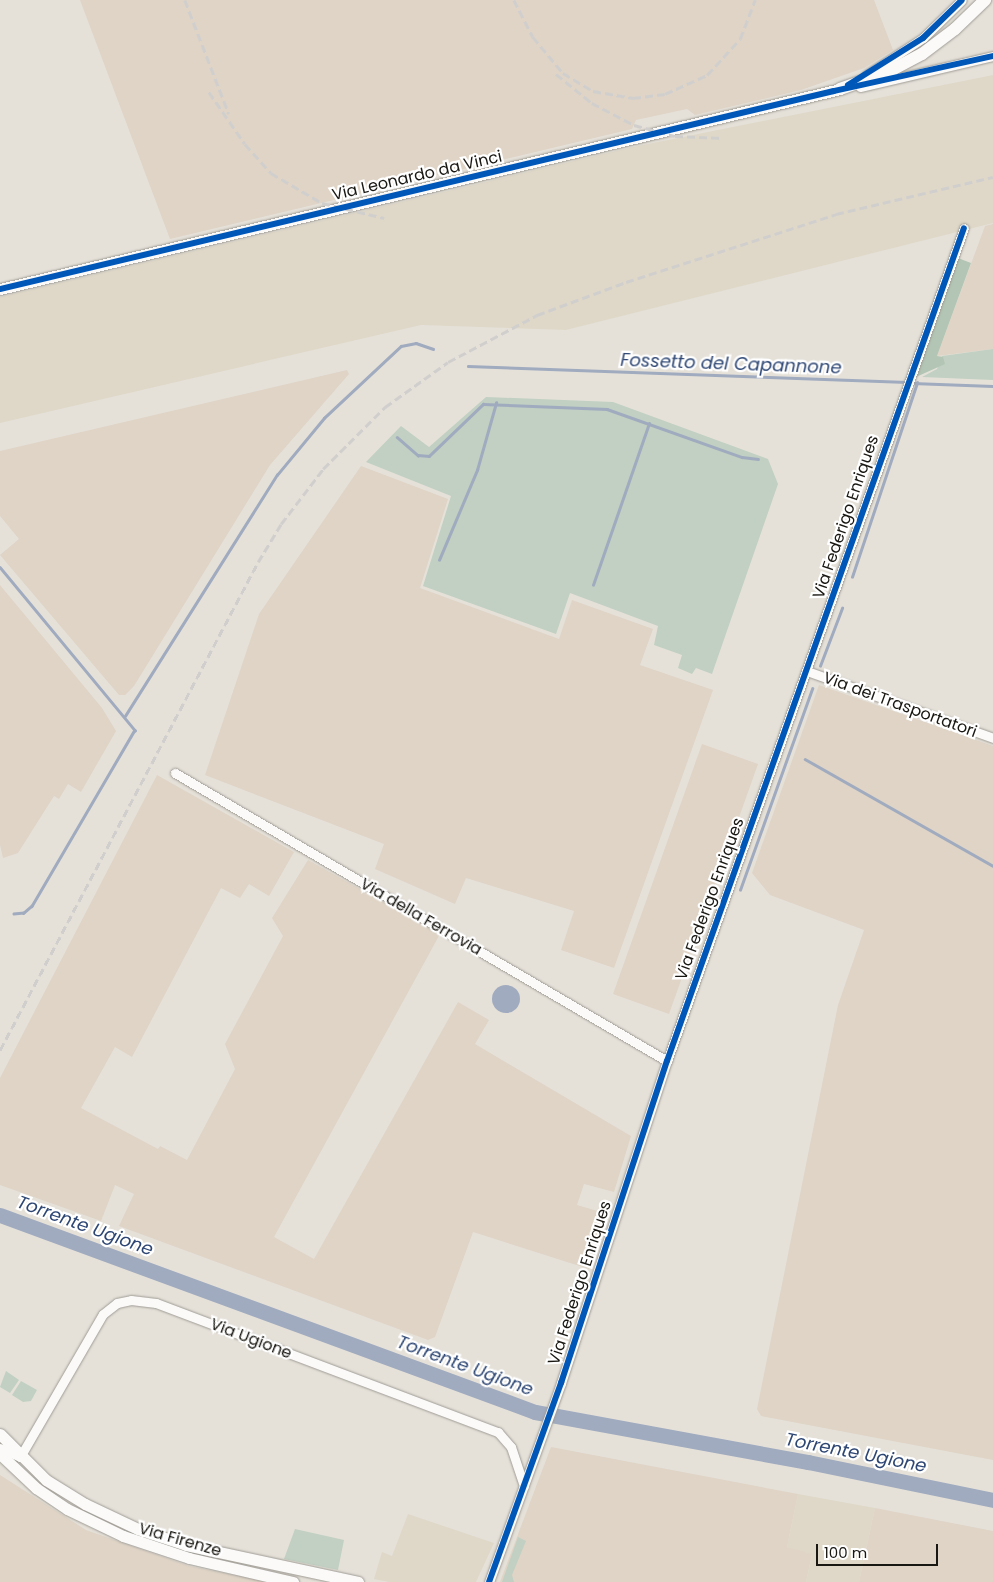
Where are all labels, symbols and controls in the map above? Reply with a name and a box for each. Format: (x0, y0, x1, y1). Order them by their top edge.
street label: Via Leonardo da Vinci (330, 147, 504, 205)
water label: Fossetto del Capannone (620, 349, 842, 379)
street label: Via Federigo Enriques (809, 433, 883, 601)
street label: Via dei Trasportatori (821, 668, 979, 742)
street label: Via Federigo Enriques (672, 815, 748, 983)
street label: Via della Ferrovia (357, 874, 485, 960)
water label: Torrente Ugione (14, 1191, 156, 1261)
street label: Via Federigo Enriques (544, 1198, 616, 1368)
street label: Via Ugione (208, 1315, 294, 1363)
water label: Torrente Ugione (394, 1331, 536, 1401)
water label: Torrente Ugione (784, 1429, 928, 1477)
street label: Via Firenze (136, 1519, 224, 1561)
scale bar (818, 1534, 940, 1566)
text: 100 m (824, 1542, 867, 1563)

